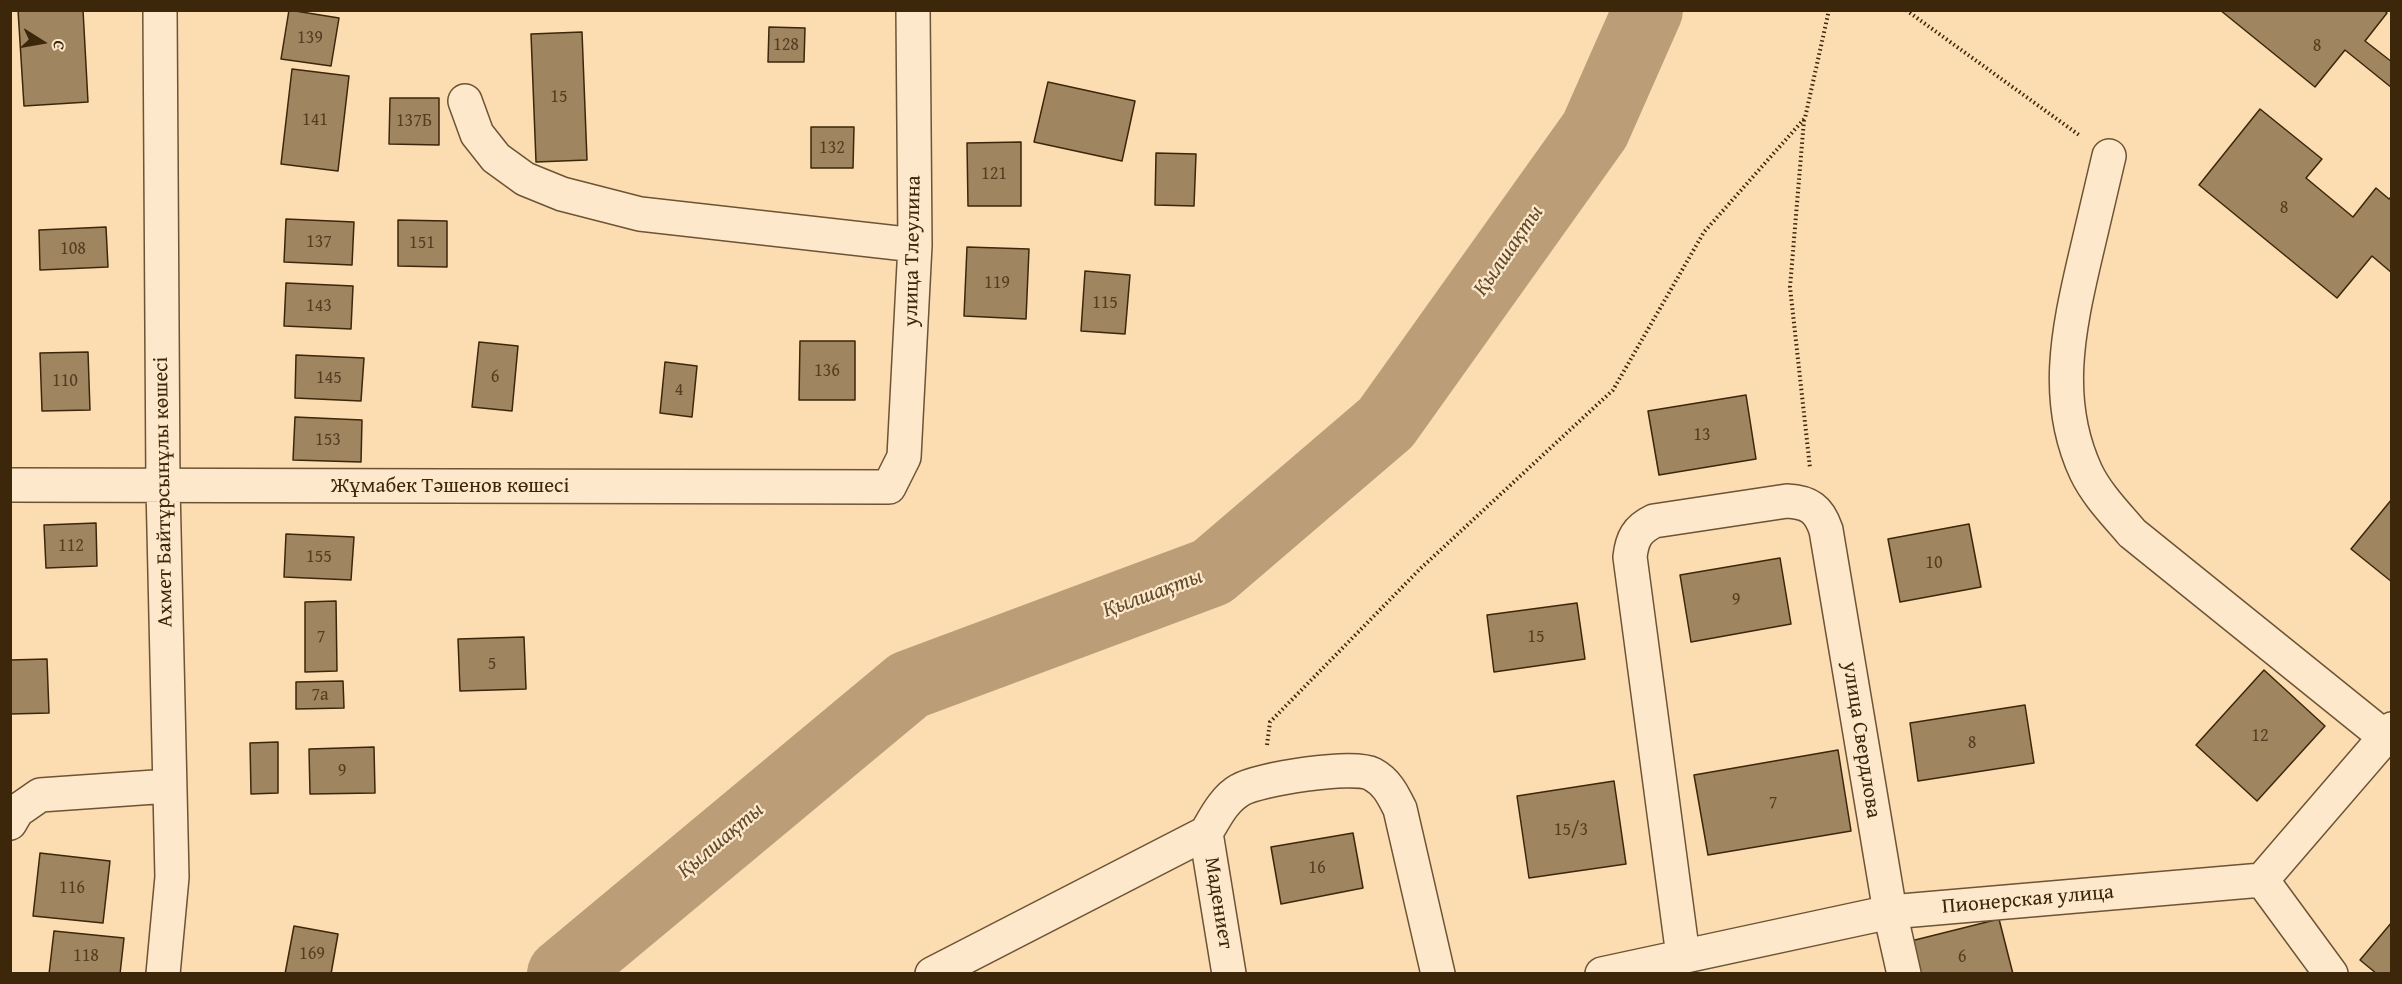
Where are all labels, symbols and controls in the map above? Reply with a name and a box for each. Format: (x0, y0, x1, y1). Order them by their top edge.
north arrow (12, 12, 72, 72)
house number: 139 (297, 27, 323, 49)
house number: 128 (773, 34, 799, 56)
house number: 8 (2313, 35, 2321, 57)
text: С (47, 39, 72, 52)
house number: 15 (550, 86, 568, 108)
house number: 141 (302, 109, 328, 131)
house number: 137Б (396, 110, 432, 132)
house number: 132 (819, 137, 845, 159)
house number: 121 (981, 163, 1007, 185)
street label: улица Тлеулина (899, 175, 927, 327)
house number: 8 (2280, 197, 2288, 219)
water label: Қылшақты (1468, 201, 1550, 301)
house number: 137 (306, 231, 332, 253)
house number: 151 (409, 232, 435, 254)
house number: 108 (60, 238, 86, 260)
house number: 119 (984, 272, 1010, 294)
house number: 115 (1092, 292, 1118, 314)
house number: 143 (306, 295, 332, 317)
street label: Ахмет Байтұрсынұлы көшесі (149, 356, 179, 628)
house number: 136 (814, 360, 840, 382)
house number: 6 (491, 366, 499, 388)
house number: 145 (316, 367, 342, 389)
house number: 110 (52, 370, 78, 392)
house number: 4 (675, 379, 683, 401)
house number: 13 (1693, 424, 1711, 446)
house number: 153 (315, 429, 341, 451)
street label: Жұмабек Тәшенов көшесі (331, 474, 569, 500)
house number: 112 (58, 535, 84, 557)
house number: 155 (306, 546, 332, 568)
house number: 10 (1925, 552, 1943, 574)
water label: Қылшақты (1099, 564, 1207, 624)
house number: 9 (1732, 589, 1740, 611)
house number: 7 (317, 626, 325, 648)
house number: 15 (1527, 626, 1545, 648)
house number: 5 (488, 653, 496, 675)
street label: улица Свердлова (1836, 660, 1886, 820)
house number: 7а (311, 684, 329, 706)
house number: 12 (2251, 725, 2269, 747)
house number: 8 (1968, 732, 1976, 754)
house number: 9 (338, 760, 346, 782)
house number: 7 (1769, 792, 1777, 814)
water label: Қылшақты (673, 797, 769, 885)
house number: 15/3 (1554, 819, 1588, 841)
street label: Мадениет (1198, 855, 1238, 951)
house number: 16 (1308, 857, 1326, 879)
house number: 116 (59, 877, 85, 899)
street label: Пионерская улица (1941, 880, 2115, 920)
house number: 169 (299, 943, 325, 965)
house number: 118 (73, 945, 99, 967)
house number: 6 (1958, 946, 1966, 968)

